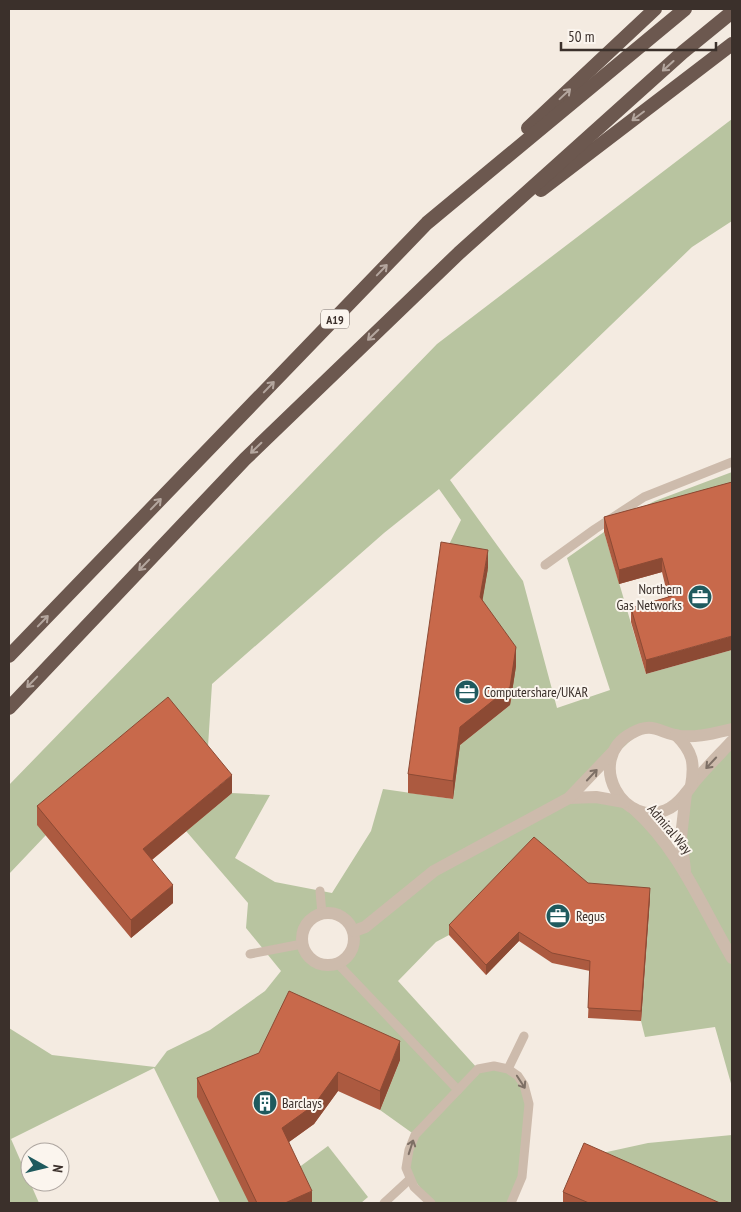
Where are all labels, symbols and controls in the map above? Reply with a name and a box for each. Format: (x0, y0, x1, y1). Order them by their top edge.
scale bar (561, 20, 716, 52)
text: 50 m (568, 27, 594, 46)
one-way arrow (661, 60, 674, 71)
one-way arrow (558, 88, 571, 100)
one-way arrow (631, 111, 645, 121)
one-way arrow (376, 264, 388, 277)
road number: A19 (321, 310, 349, 328)
one-way arrow (367, 329, 380, 341)
one-way arrow (263, 381, 275, 393)
one-way arrow (250, 442, 263, 454)
one-way arrow (150, 498, 162, 510)
one-way arrow (138, 558, 150, 571)
place label: Northern Gas Networks (616, 580, 682, 614)
office icon: Northern Gas Networks (687, 584, 713, 610)
one-way arrow (37, 614, 49, 627)
one-way arrow (26, 676, 38, 689)
office icon: Computershare/UKAR (454, 679, 480, 705)
place label: Computershare/UKAR (484, 683, 588, 701)
one-way arrow (705, 757, 717, 770)
one-way arrow (586, 769, 598, 781)
street label: Admiral Way (644, 800, 697, 858)
office icon: Regus (545, 903, 571, 929)
place label: Regus (576, 907, 605, 925)
one-way arrow (515, 1075, 526, 1089)
building icon: Barclays (252, 1090, 278, 1116)
place label: Barclays (282, 1094, 322, 1112)
one-way arrow (406, 1139, 416, 1155)
north arrow (20, 1142, 70, 1192)
text: N (48, 1164, 67, 1174)

